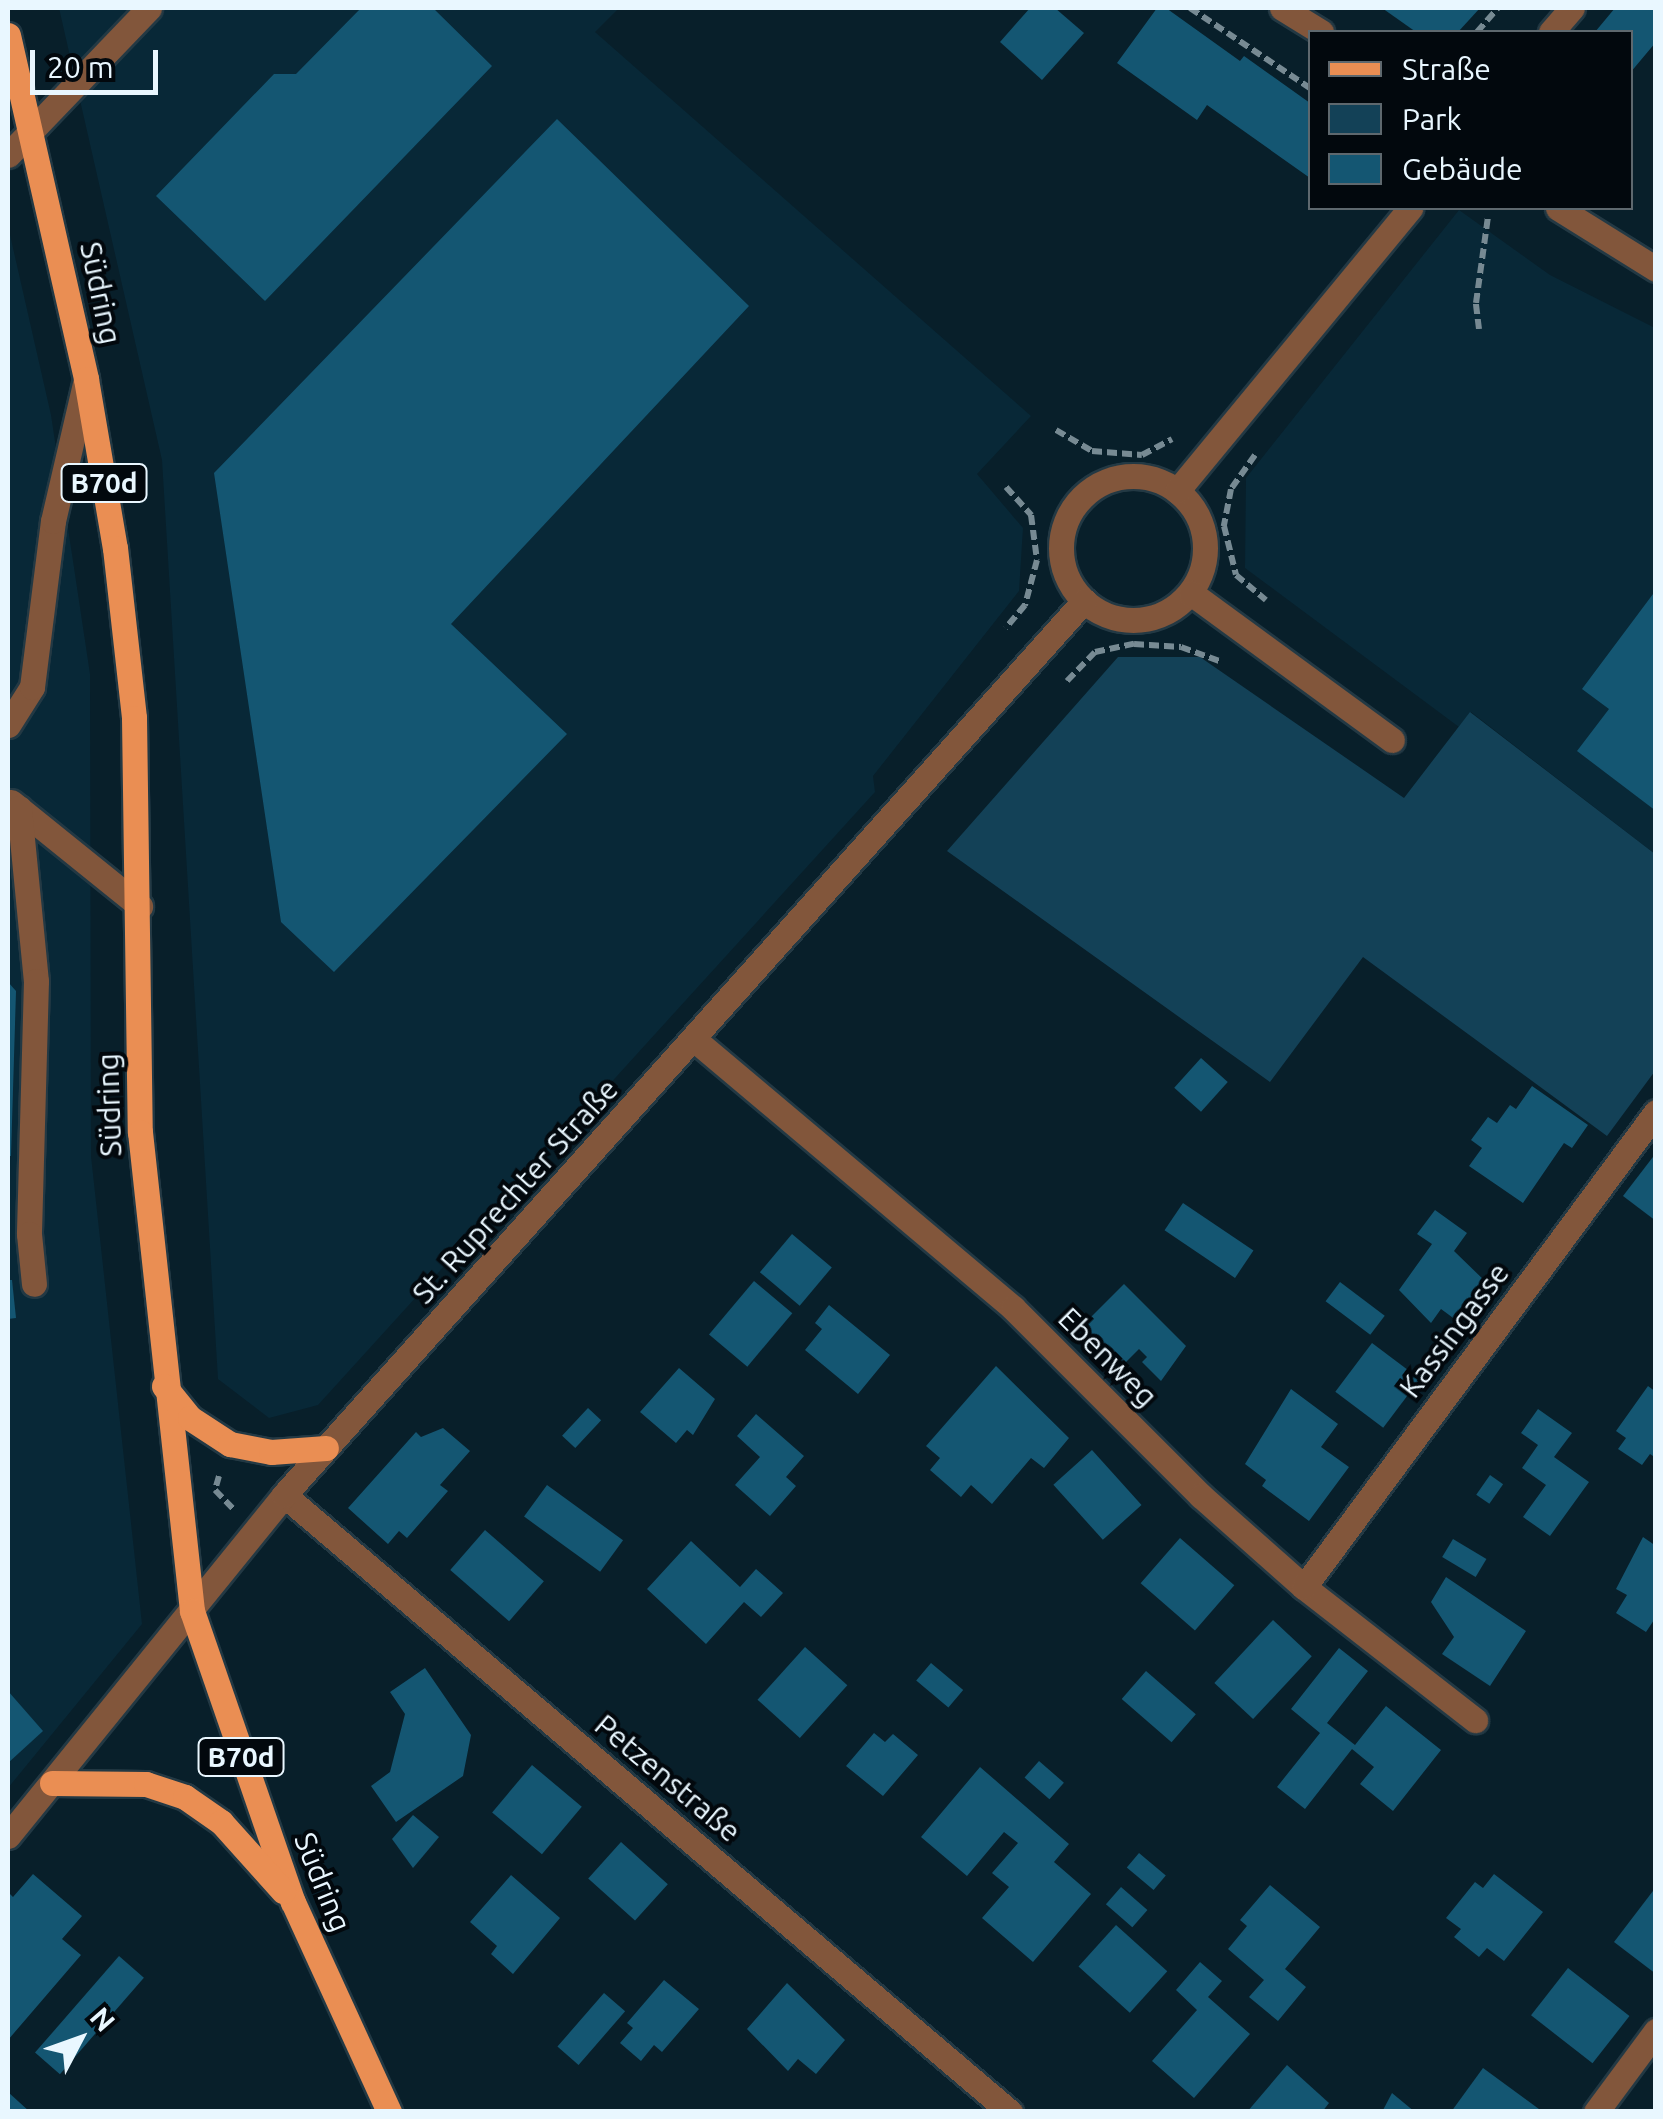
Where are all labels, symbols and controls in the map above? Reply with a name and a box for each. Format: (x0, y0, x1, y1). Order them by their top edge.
scale bar (35, 30, 162, 92)
legend (1308, 30, 1633, 210)
text: 20 m (47, 50, 114, 84)
text: Straße (1402, 52, 1491, 86)
text: Park (1402, 102, 1462, 136)
text: Gebäude (1402, 152, 1523, 186)
street label: Südring (73, 239, 129, 347)
road number: B70d (59, 460, 149, 506)
street label: Südring (89, 1053, 129, 1157)
street label: St. Ruprechter Straße (405, 1071, 625, 1311)
street label: Kassingasse (1392, 1256, 1516, 1404)
street label: Ebenweg (1051, 1300, 1165, 1414)
street label: Petzenstraße (588, 1707, 748, 1849)
road number: B70d (196, 1734, 286, 1780)
street label: Südring (287, 1827, 359, 1937)
north arrow (30, 1989, 130, 2089)
text: N (84, 2001, 122, 2037)

